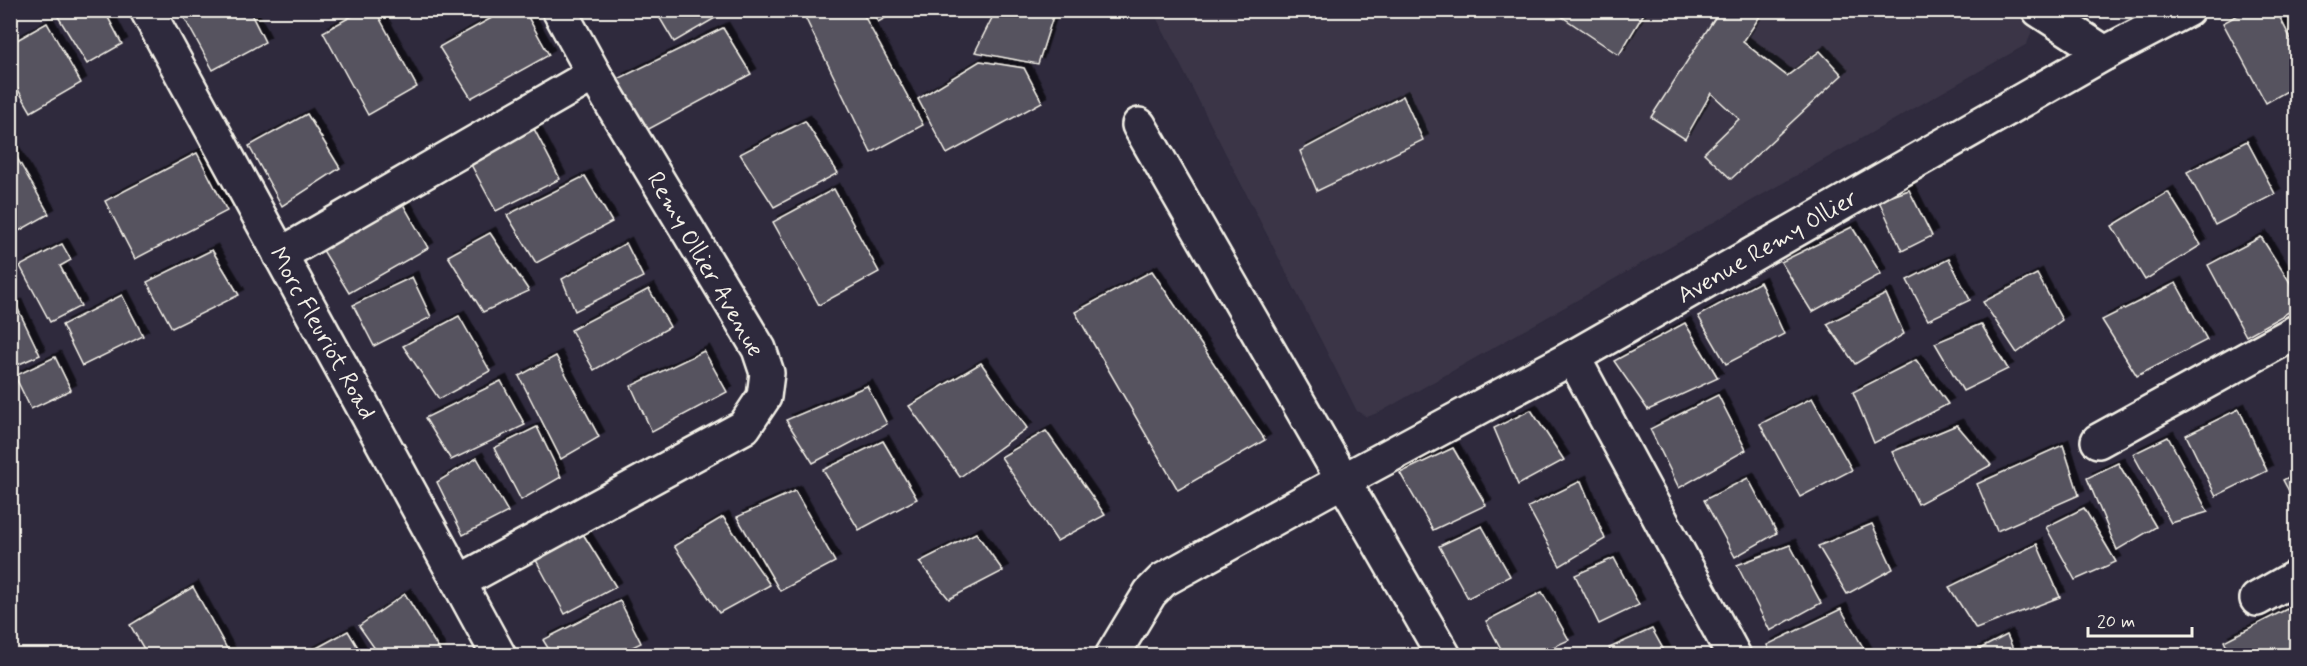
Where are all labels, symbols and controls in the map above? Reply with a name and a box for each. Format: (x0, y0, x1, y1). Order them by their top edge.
street label: Remy Ollier Avenue (639, 167, 770, 363)
street label: Avenue Remy Ollier (1672, 183, 1864, 312)
street label: Morc Fleuriot Road (261, 242, 382, 426)
scale bar (2088, 600, 2192, 638)
text: 20 m (2097, 610, 2135, 634)

